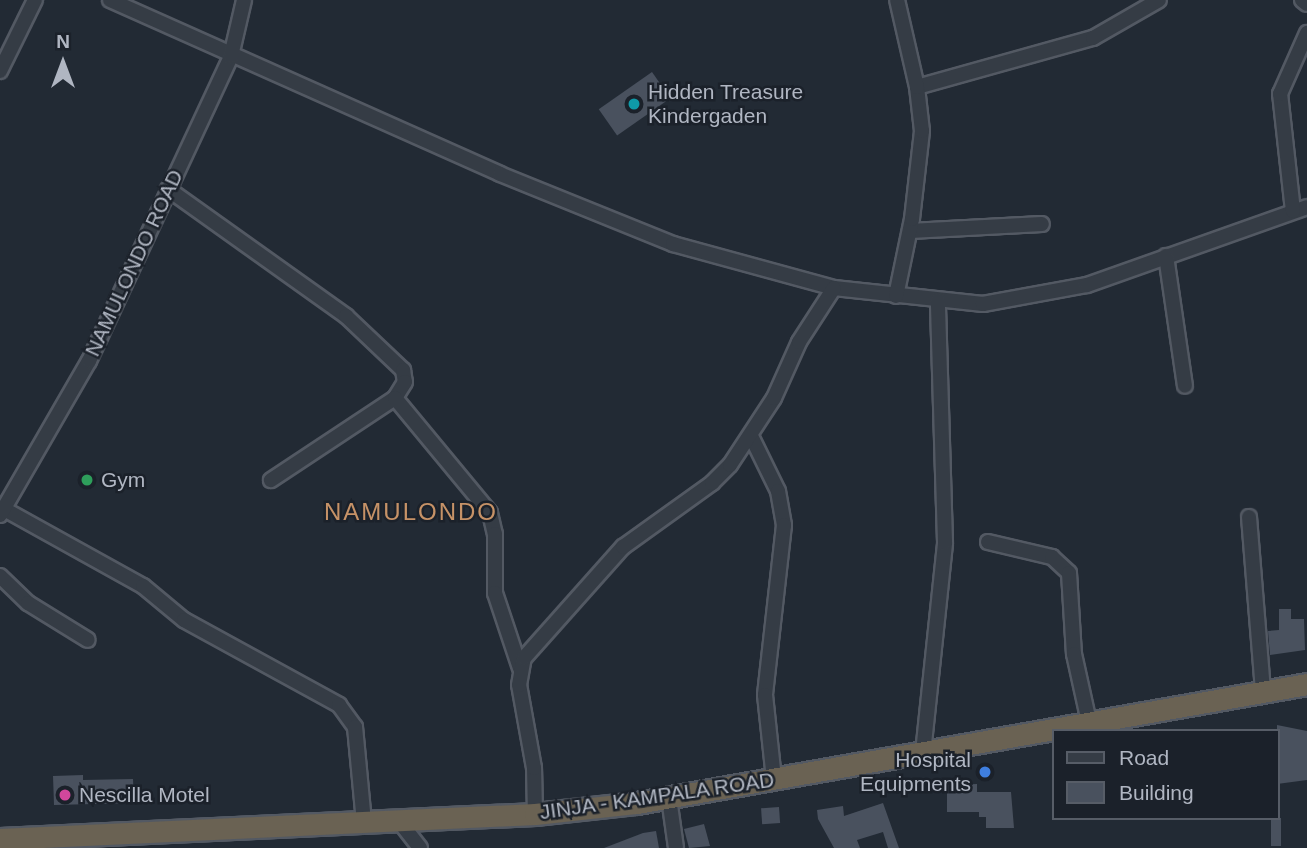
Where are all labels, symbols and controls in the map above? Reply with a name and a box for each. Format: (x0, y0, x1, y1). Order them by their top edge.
north arrow (28, 28, 98, 98)
text: N (56, 31, 70, 52)
place label: Hidden Treasure Kindergaden (648, 79, 804, 129)
marker: Hidden Treasure Kindergaden (626, 96, 642, 112)
street label: NAMULONDO ROAD (80, 166, 188, 360)
place label: Gym (101, 467, 145, 493)
marker: Gym (79, 472, 95, 488)
district label: NAMULONDO (325, 498, 497, 526)
legend (1052, 729, 1279, 820)
text: Road (1119, 746, 1169, 769)
place label: Hospital Equipments (860, 747, 971, 797)
marker: Hospital Equipments (977, 764, 993, 780)
street label: JINJA - KAMPALA ROAD (537, 767, 777, 825)
text: Building (1119, 781, 1194, 804)
place label: Nescilla Motel (79, 782, 210, 808)
marker: Nescilla Motel (57, 787, 73, 803)

